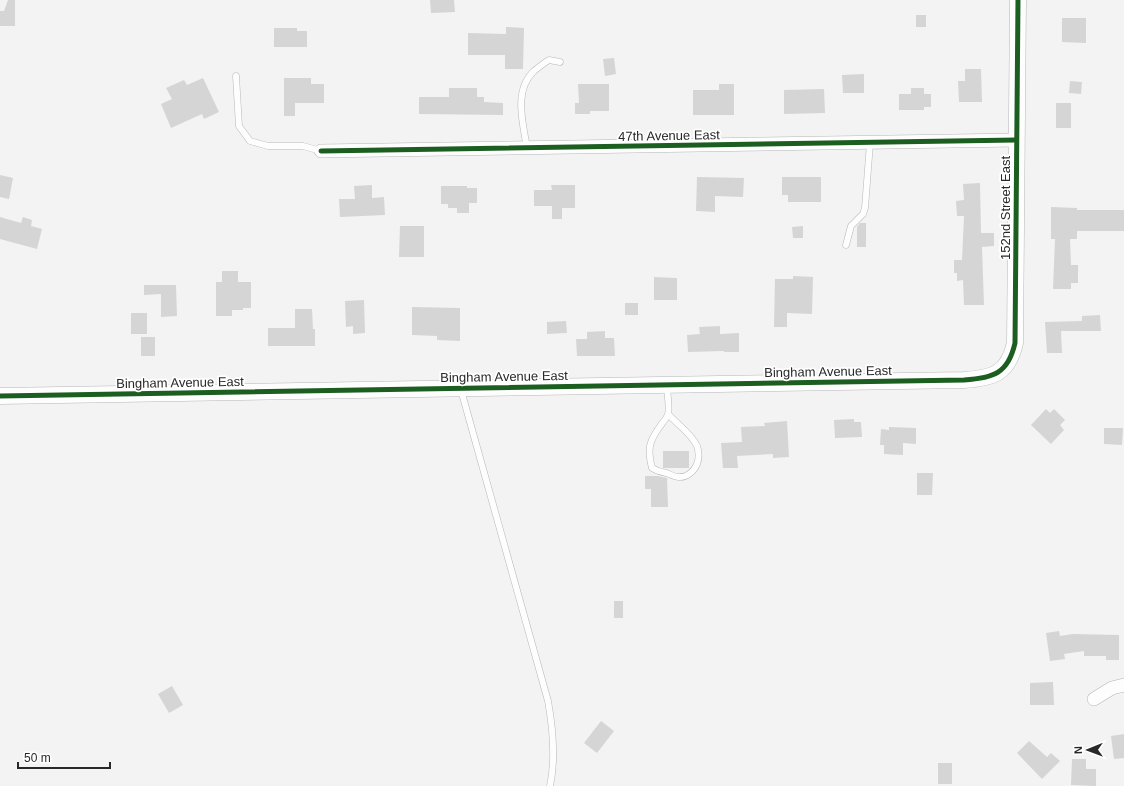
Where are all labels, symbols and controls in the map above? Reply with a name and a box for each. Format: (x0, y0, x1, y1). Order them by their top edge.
street label: 47th Avenue East (618, 127, 720, 144)
street label: 152nd Street East (998, 156, 1013, 260)
street label: Bingham Avenue East (764, 363, 892, 380)
street label: Bingham Avenue East (440, 368, 568, 385)
street label: Bingham Avenue East (116, 374, 244, 391)
north arrow (1068, 730, 1108, 770)
scale bar (18, 744, 110, 770)
text: N (1072, 746, 1084, 754)
text: 50 m (24, 751, 51, 765)

